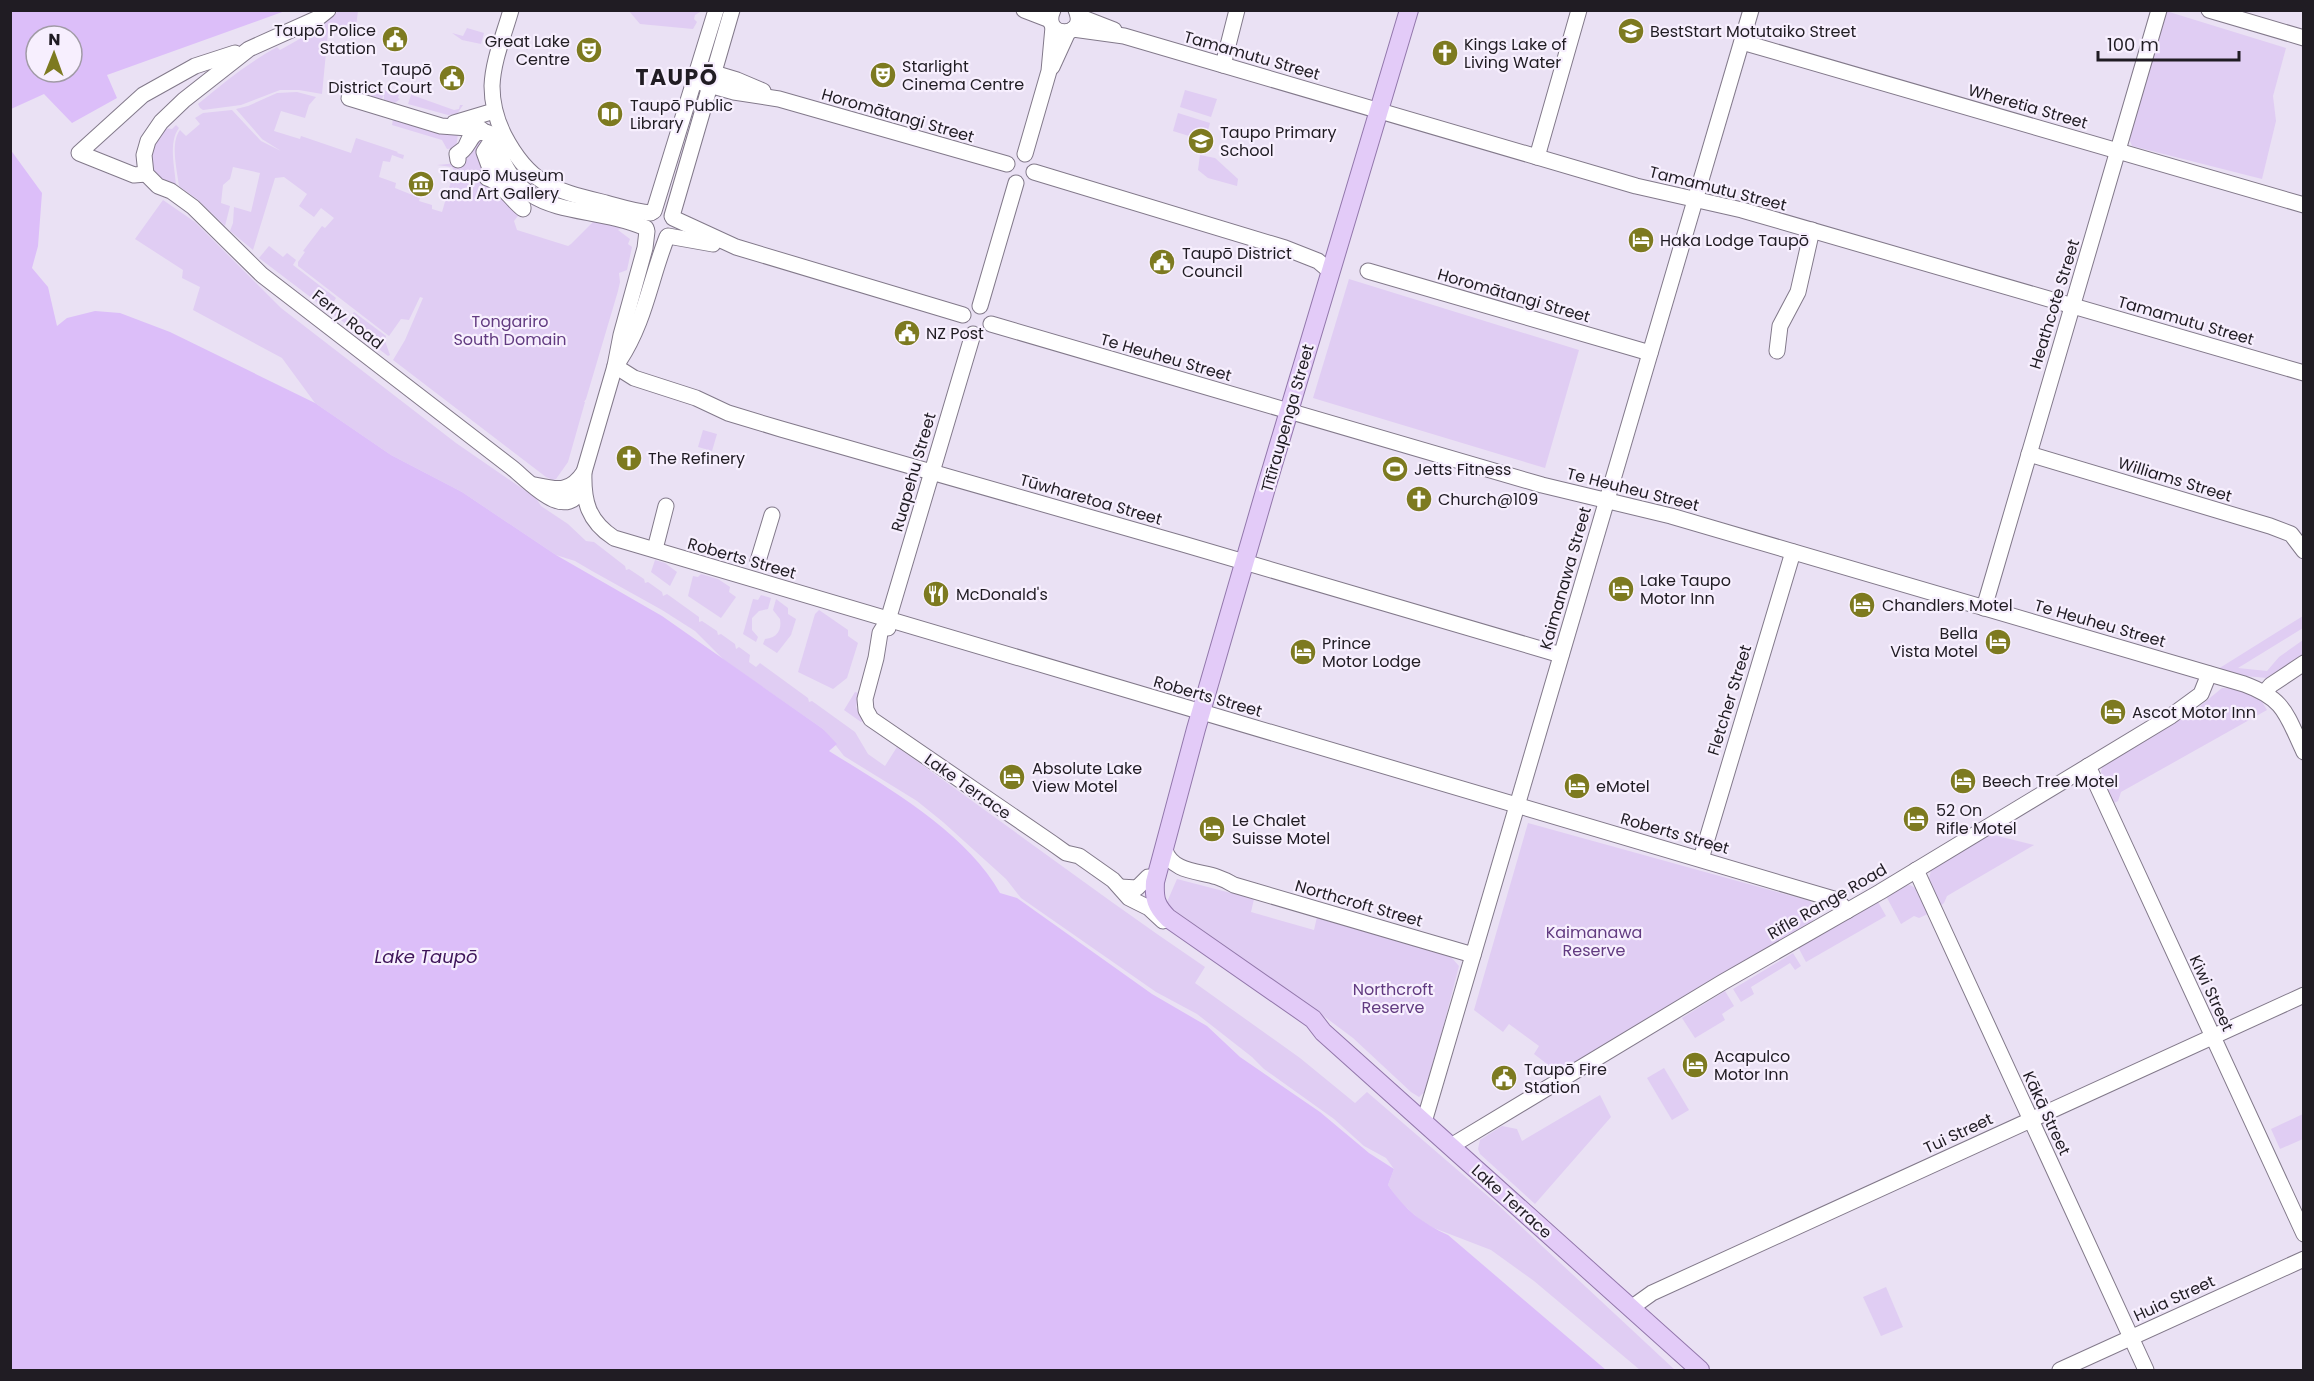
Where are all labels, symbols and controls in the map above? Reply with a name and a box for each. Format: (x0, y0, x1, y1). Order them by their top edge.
school or university icon: BestStart Motutaiko Street (1616, 16, 1646, 46)
place label: Taupō Police Station (274, 19, 376, 60)
place label: BestStart Motutaiko Street (1650, 20, 1856, 43)
north arrow (24, 24, 84, 84)
public building icon: Taupō Police Station (380, 24, 410, 54)
scale bar (2098, 24, 2239, 62)
street label: Tamamutu Street (1181, 25, 1323, 86)
text: N (48, 28, 60, 51)
place label: Great Lake Centre (485, 30, 570, 71)
text: 100 m (2107, 32, 2159, 57)
place label: Kings Lake of Living Water (1464, 33, 1567, 74)
theatre icon: Great Lake Centre (574, 35, 604, 65)
church icon: Kings Lake of Living Water (1430, 38, 1460, 68)
place label: Starlight Cinema Centre (902, 55, 1024, 96)
place label: Taupō District Court (328, 58, 432, 99)
theatre icon: Starlight Cinema Centre (868, 60, 898, 90)
district label: TAUPŌ (635, 62, 719, 93)
public building icon: Taupō District Court (437, 63, 467, 93)
street label: Wheretia Street (1965, 78, 2090, 135)
street label: Horomātangi Street (819, 83, 977, 148)
place label: Taupō Public Library (630, 94, 733, 135)
library icon: Taupō Public Library (595, 99, 625, 129)
place label: Taupo Primary School (1220, 121, 1336, 162)
school or university icon: Taupo Primary School (1186, 126, 1216, 156)
street label: Tamamutu Street (1647, 160, 1789, 217)
place label: Taupō Museum and Art Gallery (440, 164, 564, 205)
museum icon: Taupō Museum and Art Gallery (406, 169, 436, 199)
hotel icon: Haka Lodge Taupō (1626, 225, 1656, 255)
place label: Haka Lodge Taupō (1660, 229, 1809, 252)
street label: Heathcote Street (2024, 236, 2085, 372)
place label: Taupō District Council (1182, 242, 1292, 283)
public building icon: Taupō District Council (1147, 247, 1177, 277)
street label: Horomātangi Street (1435, 263, 1593, 328)
street label: Ferry Road (307, 284, 388, 355)
street label: Tamamutu Street (2115, 290, 2257, 351)
park label: Tongariro South Domain (453, 310, 567, 351)
public building icon: NZ Post (892, 318, 922, 348)
place label: NZ Post (926, 322, 984, 345)
street label: Te Heuheu Street (1098, 328, 1234, 387)
street label: Tītīraupenga Street (1255, 341, 1320, 495)
street label: Ruapehu Street (885, 410, 942, 534)
church icon: The Refinery (614, 443, 644, 473)
place label: The Refinery (648, 447, 745, 470)
street label: Williams Street (2115, 451, 2235, 508)
sports icon: Jetts Fitness (1380, 454, 1410, 484)
place label: Jetts Fitness (1414, 458, 1511, 481)
street label: Te Heuheu Street (1564, 462, 1702, 517)
street label: Tūwharetoa Street (1017, 468, 1165, 531)
church icon: Church@109 (1404, 484, 1434, 514)
place label: Church@109 (1438, 488, 1538, 511)
street label: Kaimanawa Street (1534, 504, 1597, 652)
street label: Roberts Street (685, 532, 799, 585)
place label: Lake Taupo Motor Inn (1640, 569, 1731, 610)
hotel icon: Lake Taupo Motor Inn (1606, 574, 1636, 604)
restaurant icon: McDonald's (921, 579, 951, 609)
place label: McDonald's (956, 583, 1048, 606)
hotel icon: Chandlers Motel (1847, 590, 1877, 620)
place label: Chandlers Motel (1882, 594, 2013, 617)
street label: Te Heuheu Street (2032, 594, 2168, 653)
place label: Bella Vista Motel (1890, 622, 1978, 663)
hotel icon: Bella Vista Motel (1983, 627, 2013, 657)
place label: Prince Motor Lodge (1322, 632, 1421, 673)
hotel icon: Prince Motor Lodge (1288, 637, 1318, 667)
street label: Fletcher Street (1702, 642, 1757, 758)
street label: Roberts Street (1151, 670, 1265, 723)
hotel icon: Ascot Motor Inn (2098, 697, 2128, 727)
place label: Ascot Motor Inn (2132, 701, 2256, 724)
street label: Lake Terrace (920, 748, 1016, 825)
place label: Absolute Lake View Motel (1032, 757, 1142, 798)
hotel icon: Absolute Lake View Motel (997, 762, 1027, 792)
hotel icon: Beech Tree Motel (1948, 766, 1978, 796)
place label: Beech Tree Motel (1982, 770, 2118, 793)
hotel icon: eMotel (1562, 771, 1592, 801)
place label: eMotel (1596, 775, 1650, 798)
place label: 52 On Rifle Motel (1936, 799, 2017, 840)
hotel icon: 52 On Rifle Motel (1901, 804, 1931, 834)
street label: Roberts Street (1618, 807, 1732, 860)
place label: Le Chalet Suisse Motel (1232, 809, 1330, 850)
hotel icon: Le Chalet Suisse Motel (1197, 814, 1227, 844)
street label: Rifle Range Road (1763, 858, 1891, 945)
street label: Northcroft Street (1292, 874, 1425, 933)
park label: Kaimanawa Reserve (1546, 921, 1642, 962)
water label: Lake Taupō (375, 944, 477, 969)
street label: Kiwi Street (2184, 951, 2239, 1035)
park label: Northcroft Reserve (1353, 978, 1433, 1019)
place label: Acapulco Motor Inn (1714, 1045, 1790, 1086)
hotel icon: Acapulco Motor Inn (1680, 1050, 1710, 1080)
place label: Taupō Fire Station (1524, 1058, 1607, 1099)
public building icon: Taupō Fire Station (1489, 1063, 1519, 1093)
street label: Kākā Street (2017, 1067, 2076, 1159)
street label: Tui Street (1920, 1107, 1997, 1160)
street label: Lake Terrace (1466, 1159, 1557, 1244)
street label: Huia Street (2130, 1270, 2219, 1327)

